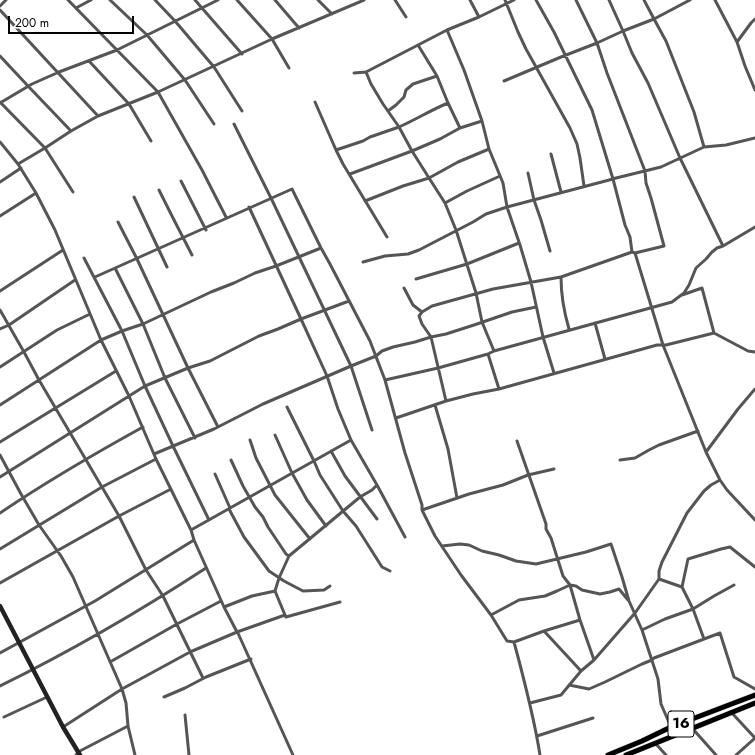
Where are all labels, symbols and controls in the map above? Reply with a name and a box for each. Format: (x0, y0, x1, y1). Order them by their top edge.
scale bar (10, 8, 136, 34)
text: 200 m (15, 14, 49, 32)
road number: 16 (668, 711, 694, 737)

